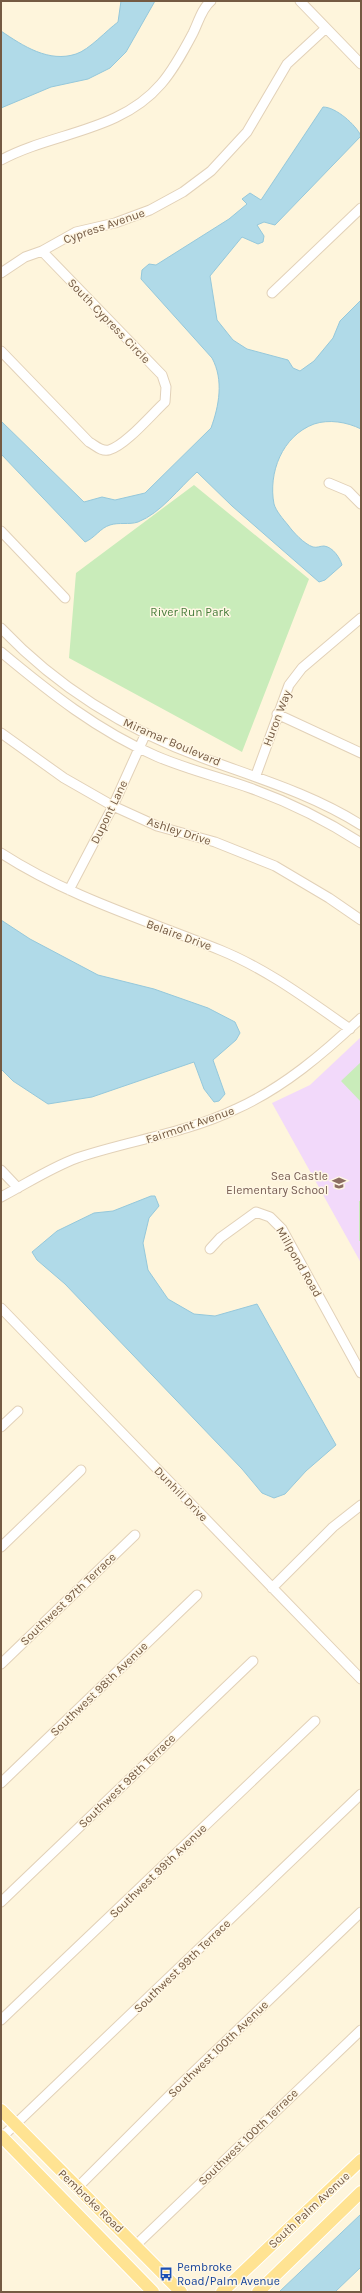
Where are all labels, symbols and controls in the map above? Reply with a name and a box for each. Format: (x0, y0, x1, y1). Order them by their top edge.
street label: Cypress Avenue (61, 205, 147, 247)
street label: South Cypress Circle (65, 276, 153, 366)
park label: River Run Park (150, 605, 230, 619)
street label: Huron Way (260, 688, 294, 748)
street label: Miramar Boulevard (121, 715, 223, 769)
street label: Dupont Lane (88, 778, 130, 846)
street label: Ashley Drive (145, 814, 213, 848)
street label: Belaire Drive (144, 917, 214, 953)
street label: Fairmont Avenue (144, 1103, 236, 1147)
place label: Sea Castle Elementary School (226, 1169, 328, 1197)
school or university icon: Sea Castle Elementary School (331, 1175, 347, 1191)
street label: Millpond Road (273, 1224, 325, 1300)
street label: Dunhill Drive (151, 1464, 211, 1524)
street label: Southwest 97th Terrace (17, 1550, 119, 1648)
street label: Southwest 98th Avenue (47, 1639, 151, 1739)
street label: Southwest 98th Terrace (76, 1731, 178, 1831)
street label: Southwest 99th Avenue (107, 1821, 209, 1921)
street label: Southwest 99th Terrace (131, 1916, 233, 2016)
street label: Southwest 100th Avenue (165, 1998, 271, 2100)
street label: Southwest 100th Terrace (195, 2086, 301, 2188)
street label: Pembroke Road (55, 2166, 127, 2236)
street label: South Palm Avenue (266, 2169, 352, 2251)
place label: Pembroke Road/Palm Avenue (177, 2260, 280, 2288)
bus stop icon: Pembroke Road/Palm Avenue (158, 2266, 174, 2282)

